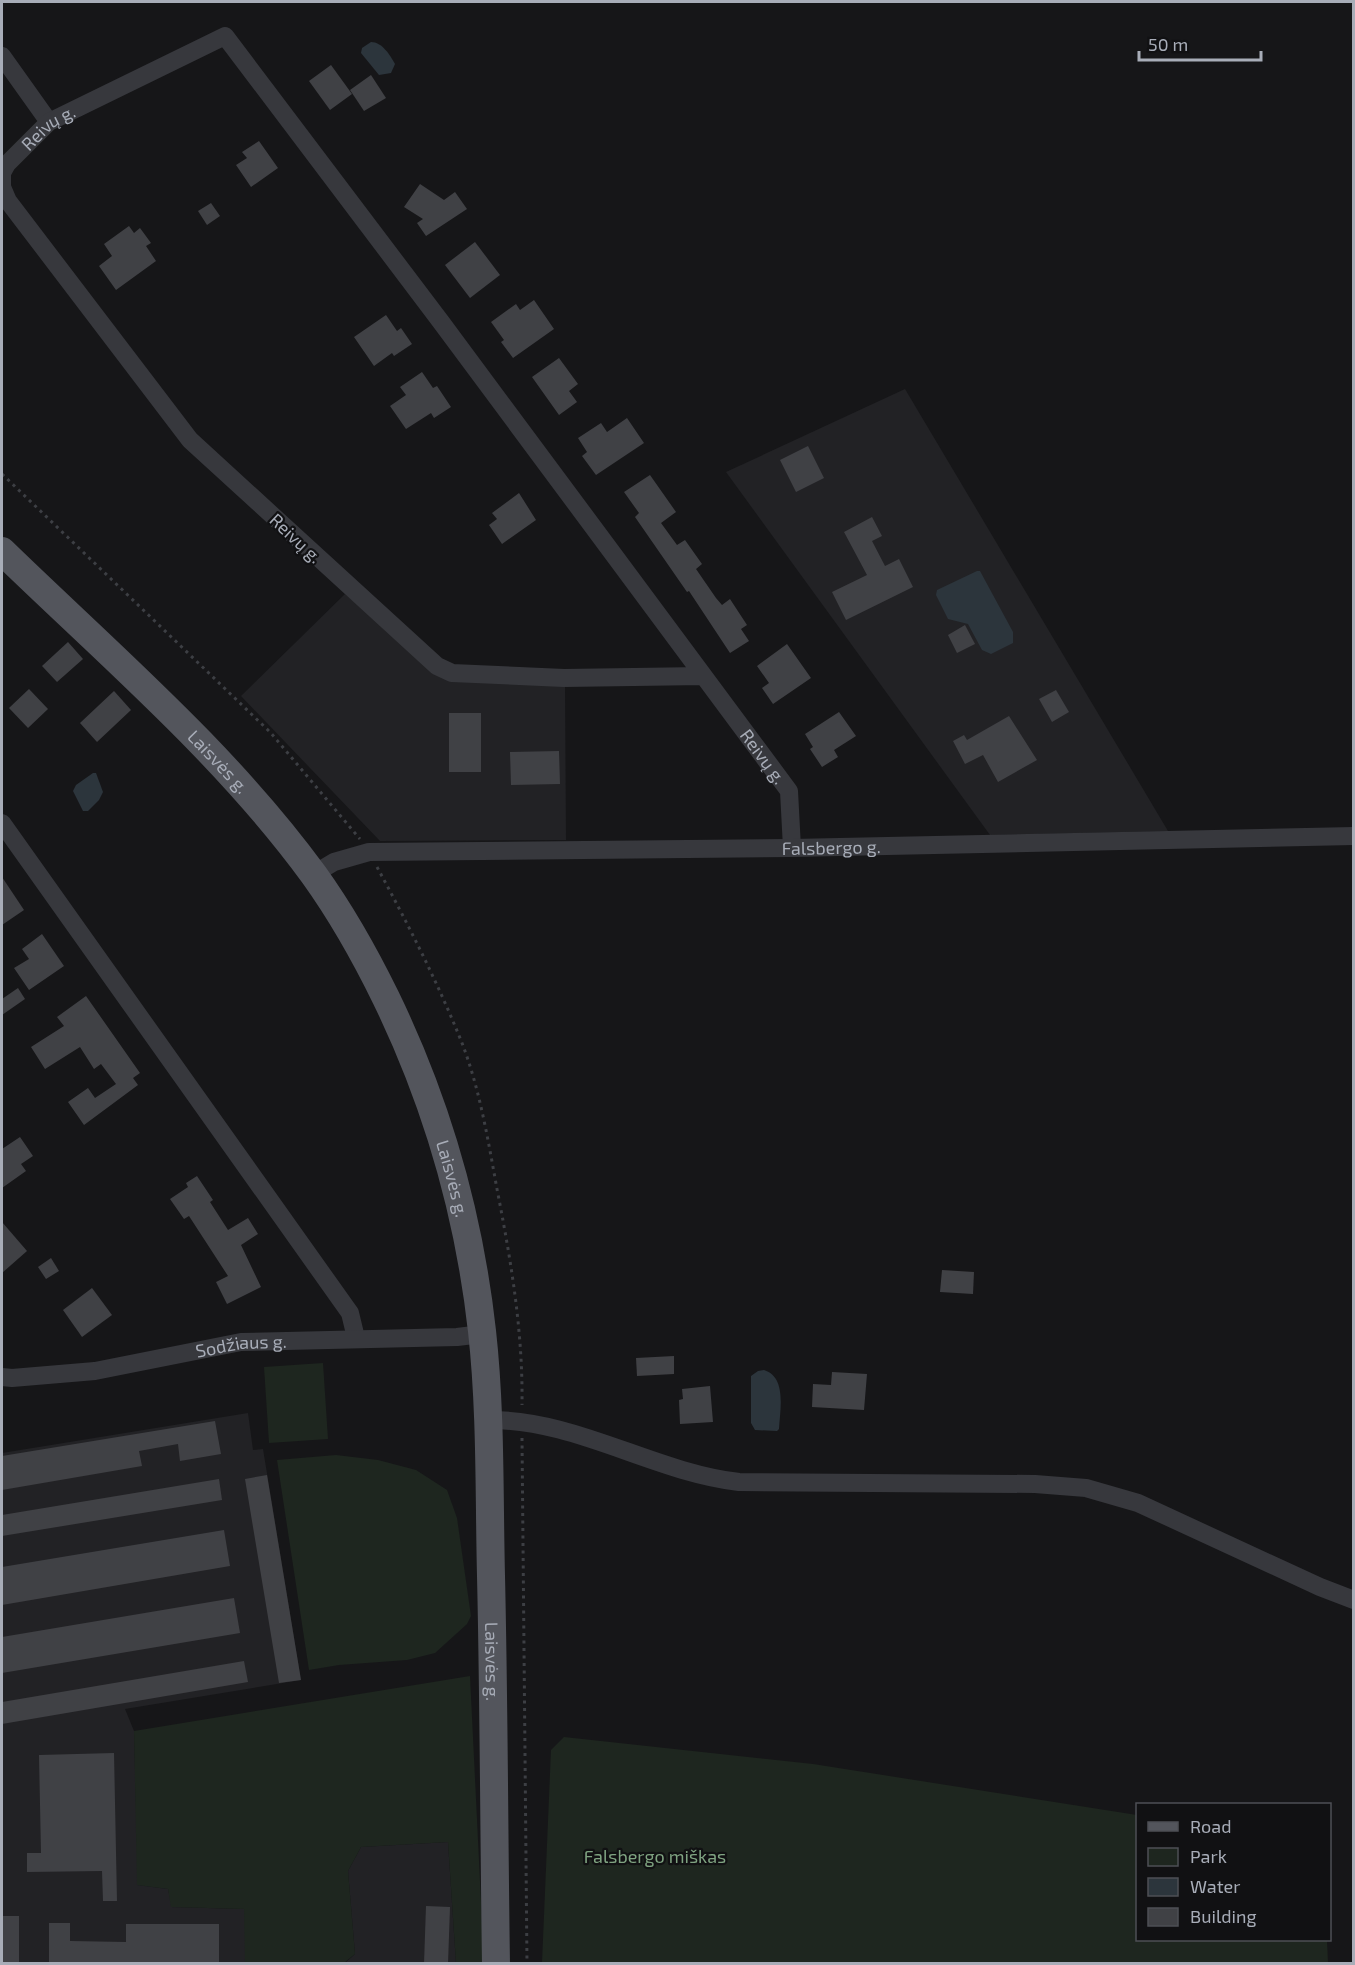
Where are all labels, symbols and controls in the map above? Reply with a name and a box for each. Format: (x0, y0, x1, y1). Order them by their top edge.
scale bar (1139, 24, 1260, 62)
text: 50 m (1148, 33, 1188, 55)
street label: Reivų g. (16, 100, 79, 155)
street label: Reivų g. (265, 508, 327, 568)
street label: Reivų g. (736, 724, 791, 788)
street label: Laisvės g. (183, 725, 254, 798)
street label: Falsbergo g. (782, 835, 881, 859)
street label: Laisvės g. (432, 1137, 474, 1219)
street label: Sodžiaus g. (194, 1330, 287, 1362)
street label: Laisvės g. (481, 1622, 504, 1701)
legend (1136, 1803, 1331, 1941)
text: Road (1190, 1815, 1231, 1837)
park label: Falsbergo miškas (584, 1845, 726, 1867)
text: Park (1190, 1845, 1227, 1867)
text: Water (1190, 1875, 1240, 1897)
text: Building (1190, 1905, 1257, 1927)

